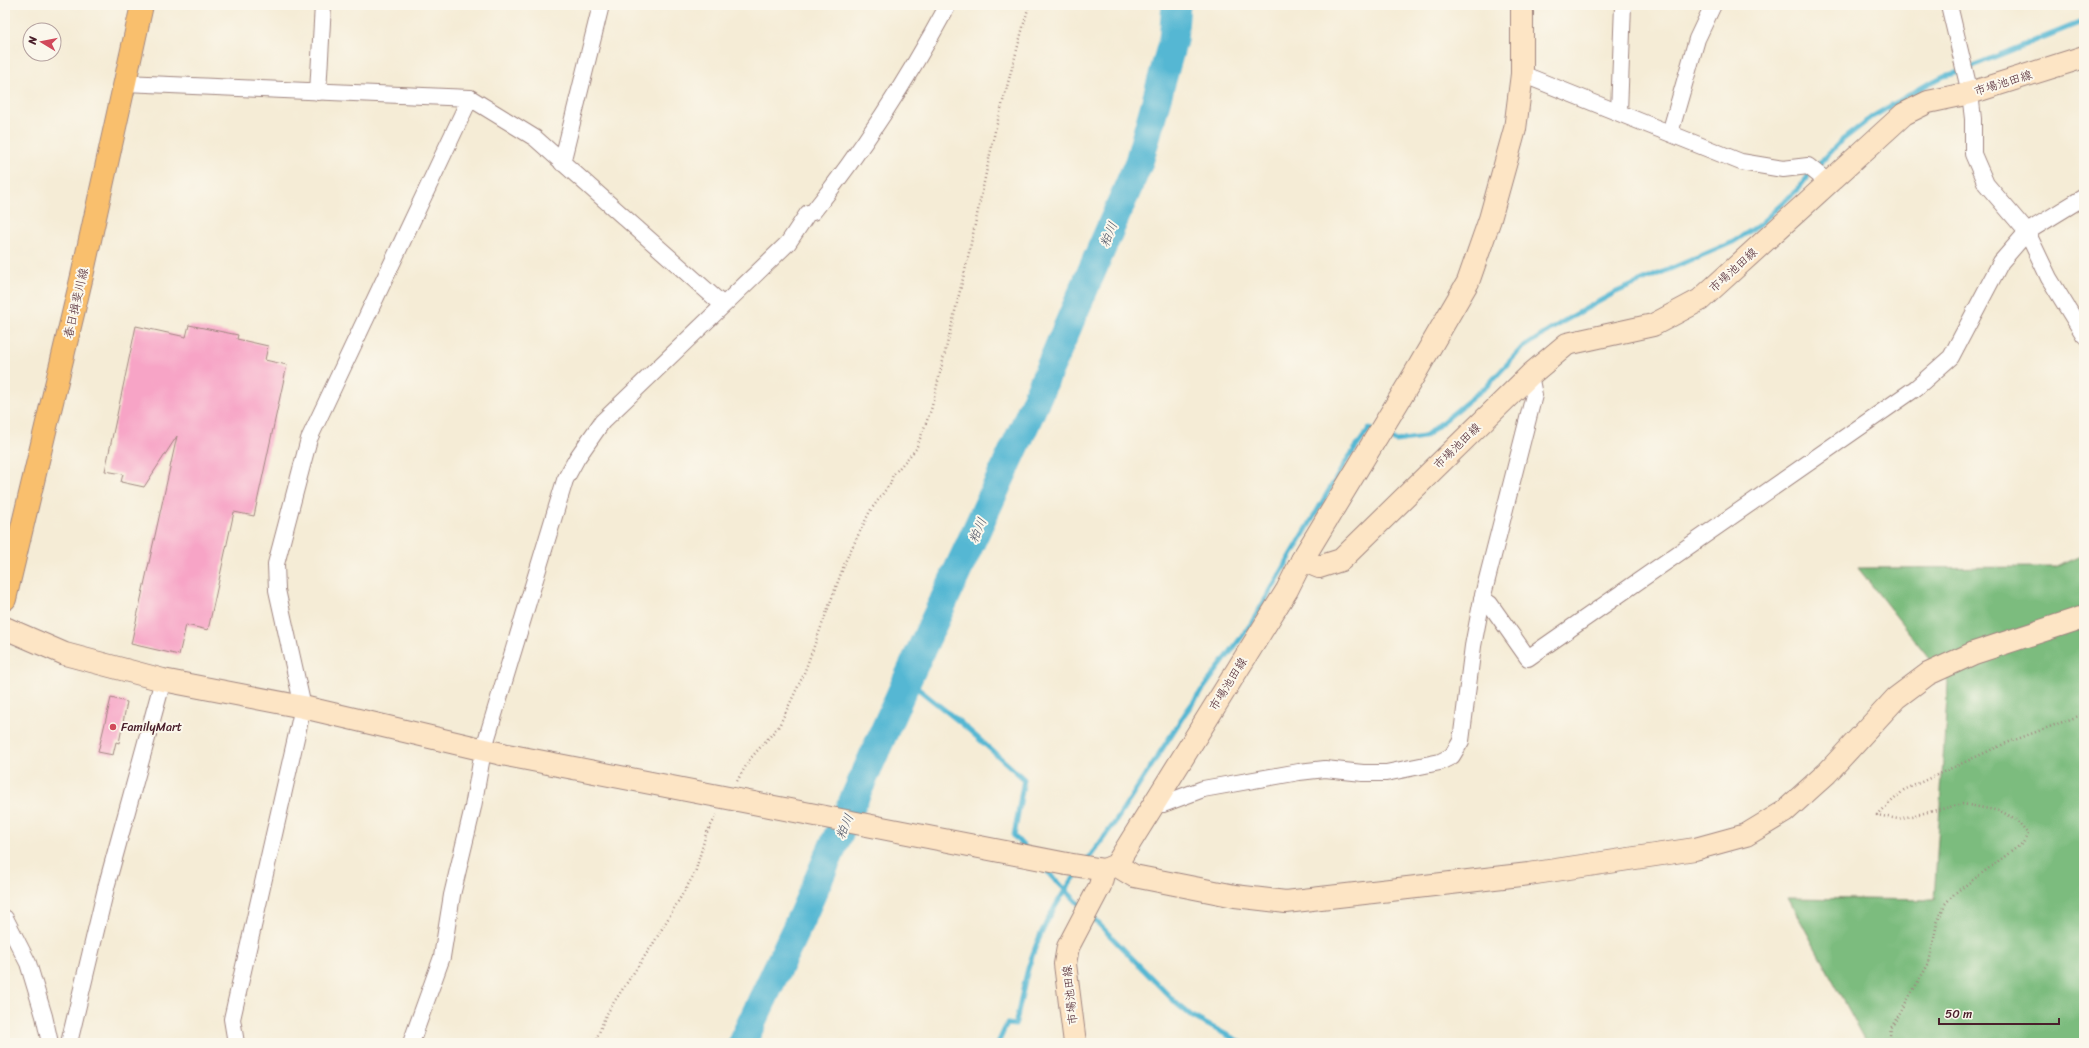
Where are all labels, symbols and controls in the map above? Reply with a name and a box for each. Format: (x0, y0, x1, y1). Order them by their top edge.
north arrow (22, 22, 62, 62)
text: N (22, 35, 43, 47)
street label: 市場池田線 (1971, 64, 2035, 102)
water label: 粕川 (1093, 218, 1124, 251)
street label: 市場池田線 (1703, 242, 1763, 298)
street label: 春日揖斐川線 (57, 265, 95, 341)
street label: 市場池田線 (1428, 417, 1486, 475)
water label: 粕川 (962, 514, 993, 547)
street label: 市場池田線 (1203, 653, 1253, 715)
place label: FamilyMart (121, 716, 182, 738)
marker: FamilyMart (108, 722, 118, 732)
water label: 粕川 (829, 810, 860, 843)
street label: 市場池田線 (1056, 964, 1084, 1026)
scale bar (1939, 1000, 2059, 1026)
text: 50 m (1945, 1003, 1972, 1025)

